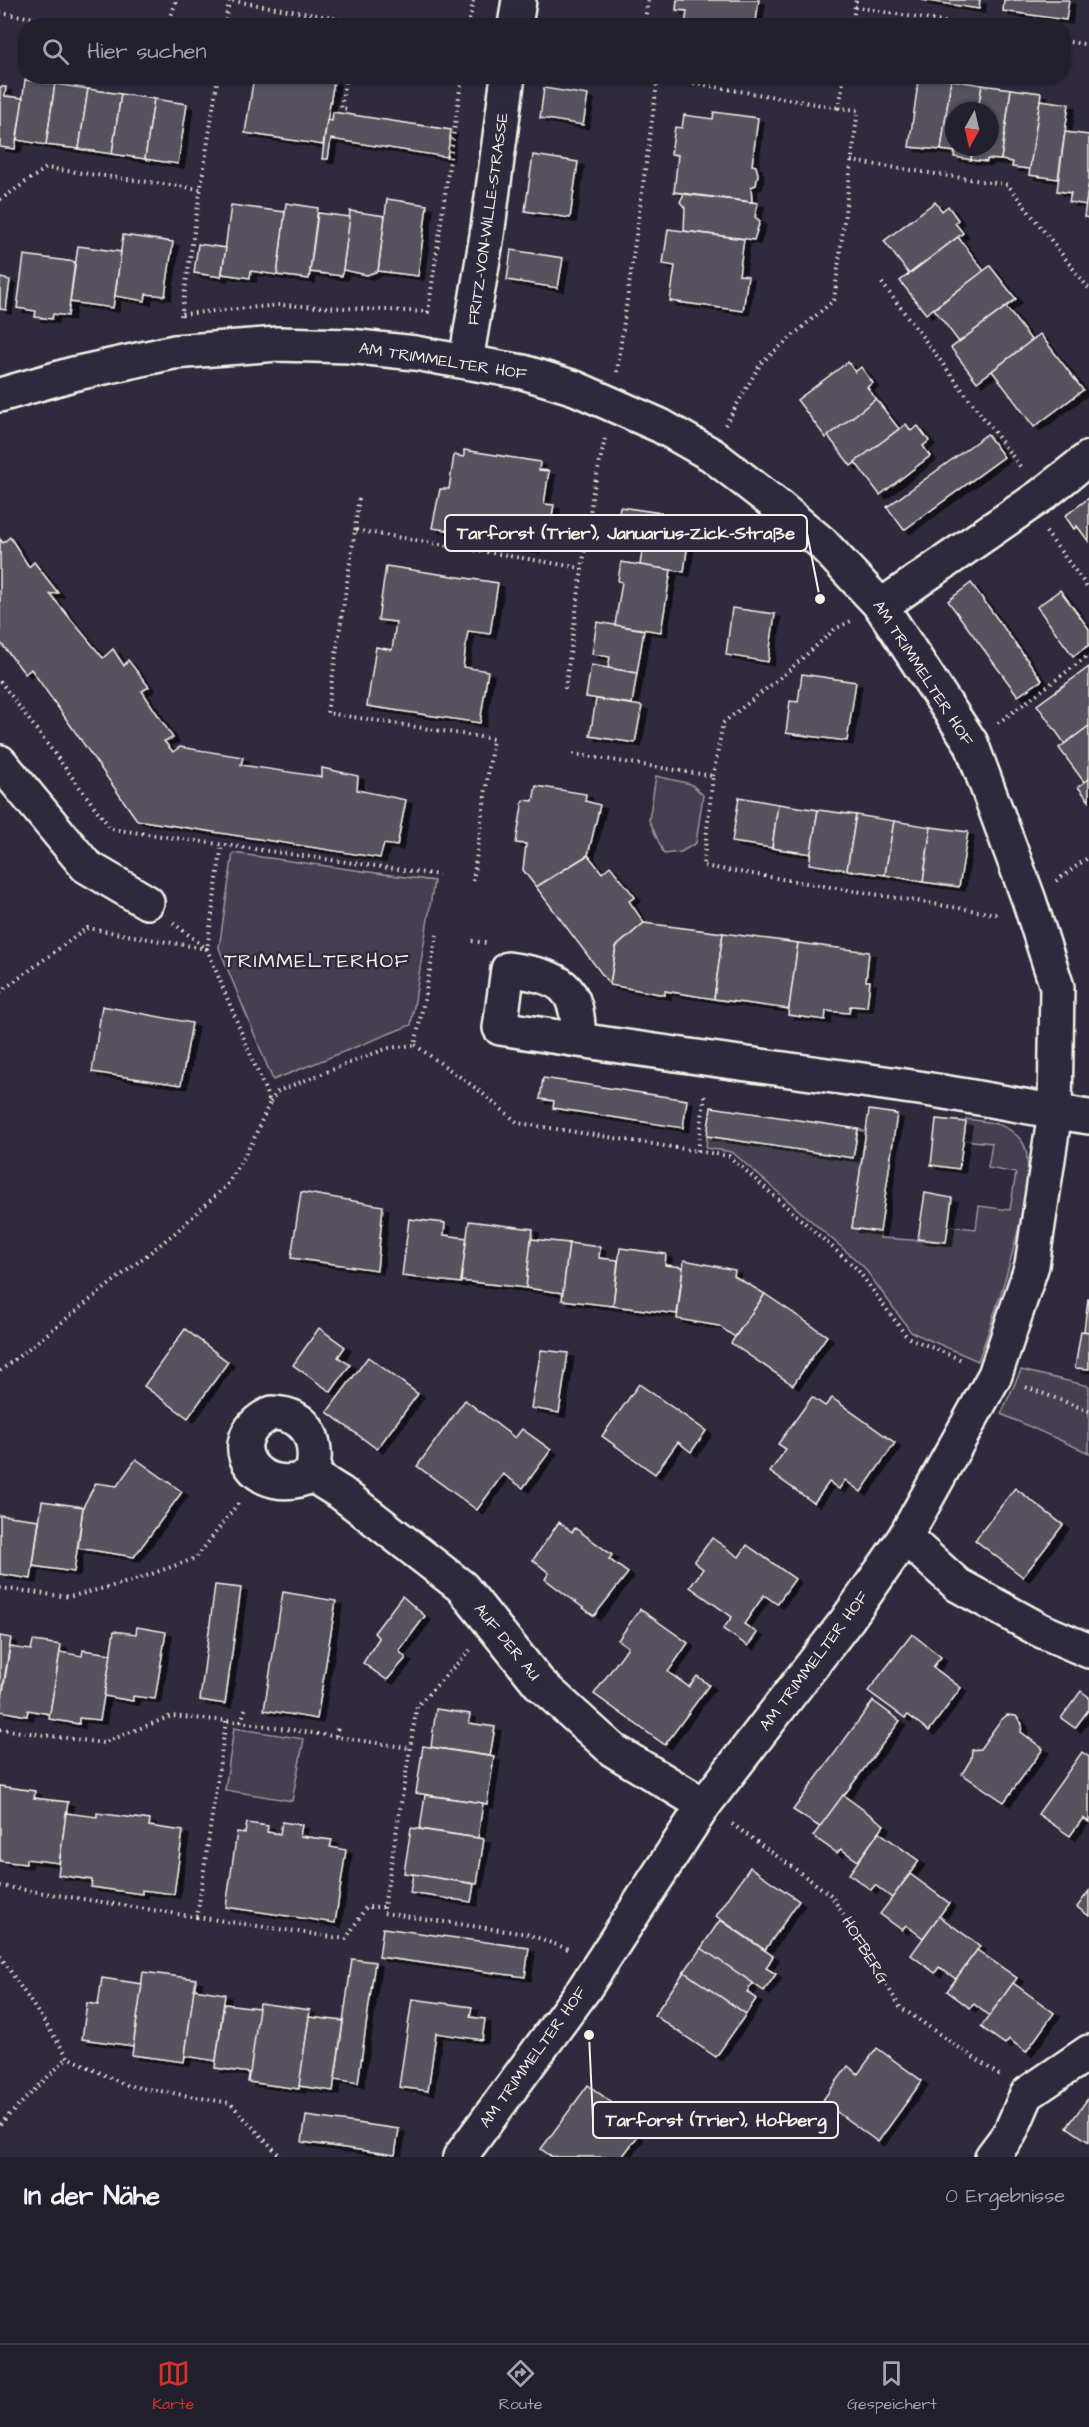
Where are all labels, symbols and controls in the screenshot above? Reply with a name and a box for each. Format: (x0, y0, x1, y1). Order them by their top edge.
search box (18, 18, 1071, 84)
icon: search (39, 35, 72, 68)
text: Hier suchen (87, 36, 206, 67)
north arrow (945, 102, 999, 156)
street label: FRITZ-VON-WILLE-STRASSE (462, 111, 514, 327)
street label: AM TRIMMELTER HOF (358, 337, 528, 385)
callout: Tarforst (Trier), Januarius-Zick-Straße (445, 515, 807, 551)
text: Tarforst (Trier), Januarius-Zick-Straße (456, 521, 795, 546)
street label: AM TRIMMELTER HOF (868, 596, 978, 750)
district label: TRIMMELTERHOF (224, 947, 410, 975)
street label: AM TRIMMELTER HOF (754, 1587, 874, 1735)
street label: AUF DER AU (469, 1599, 545, 1685)
street label: HOFBERG (836, 1912, 894, 1988)
street label: AM TRIMMELTER HOF (474, 1982, 592, 2132)
callout: Tarforst (Trier), Hofberg (593, 2102, 838, 2138)
text: Tarforst (Trier), Hofberg (605, 2108, 827, 2134)
text: In der Nähe (24, 2178, 160, 2214)
text: 0 Ergebnisse (945, 2182, 1065, 2210)
tab: Karte (152, 2357, 194, 2415)
tab: Route (499, 2357, 542, 2415)
tab: Gespeichert (847, 2357, 937, 2415)

